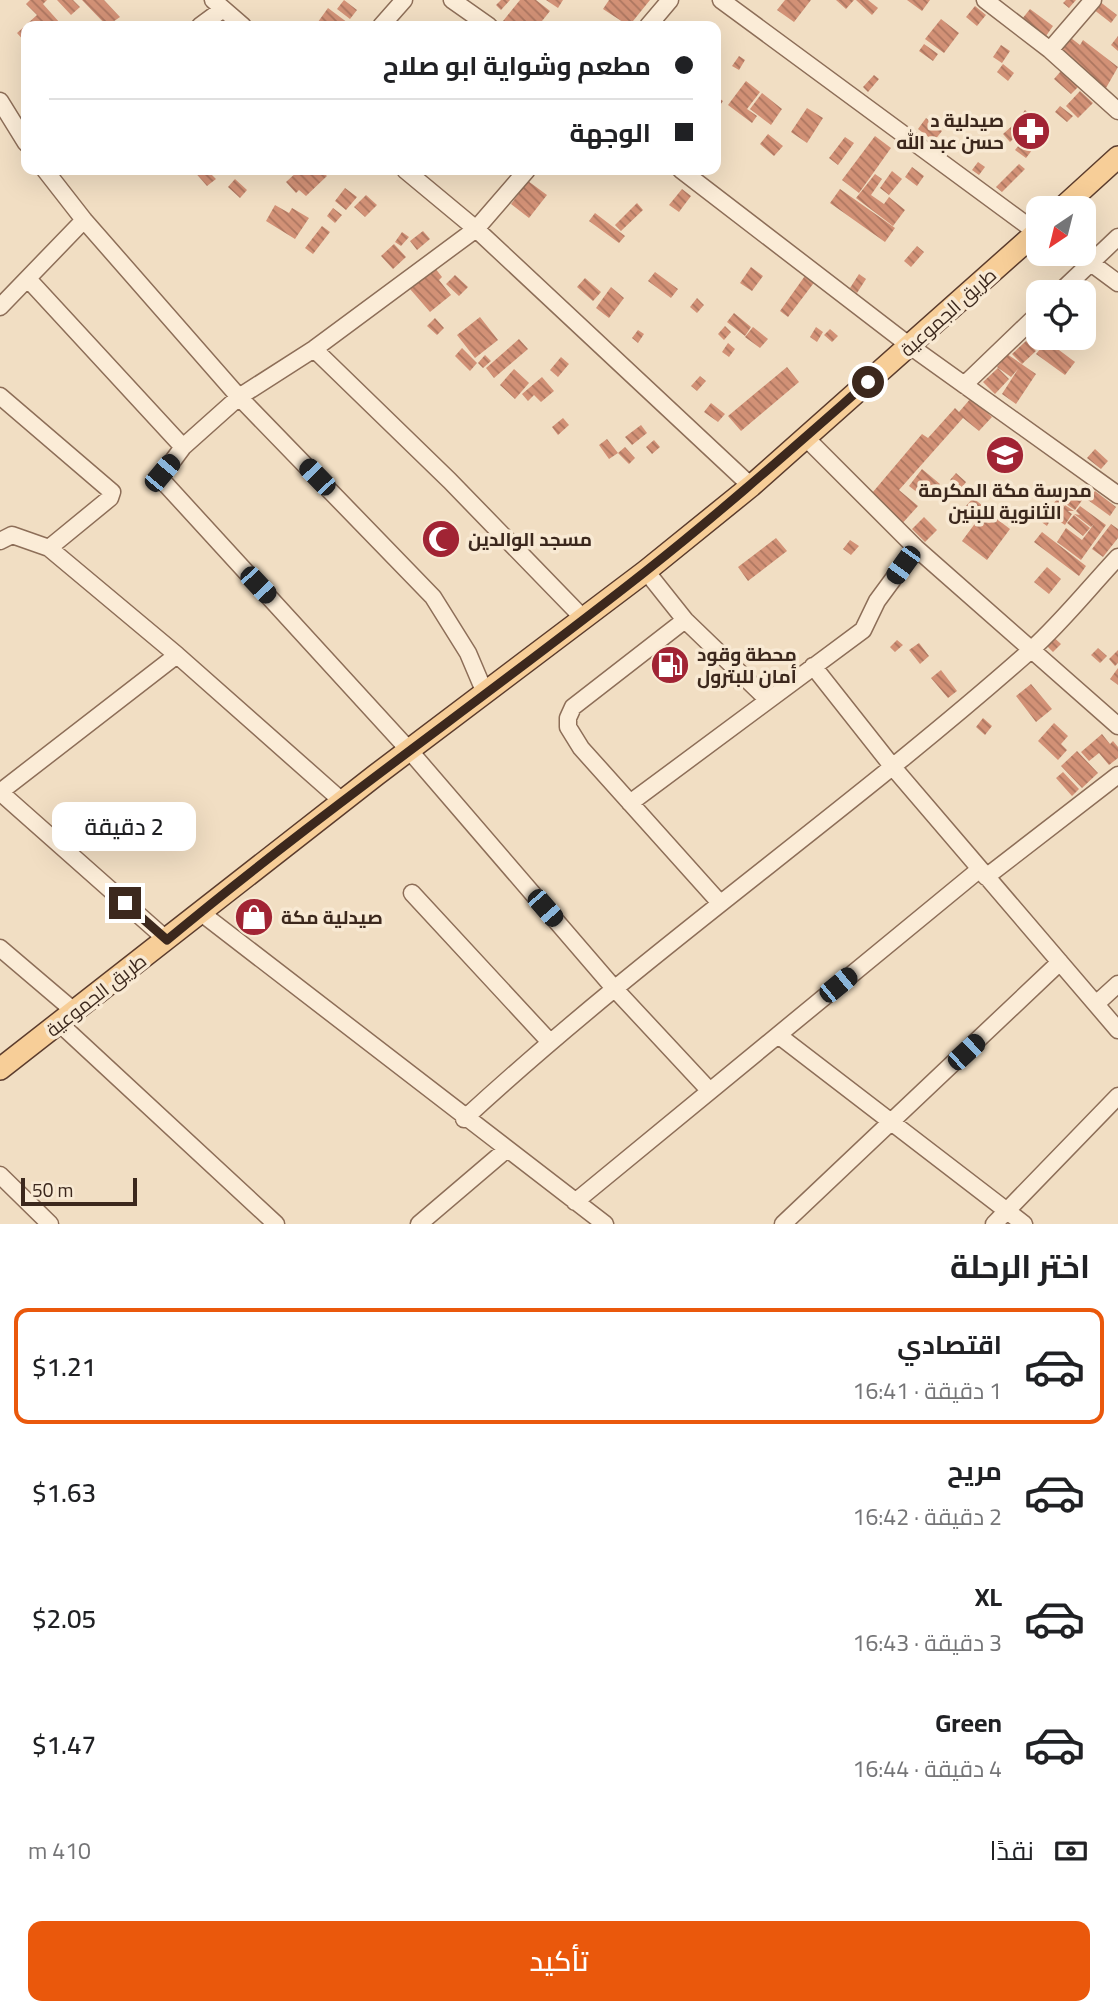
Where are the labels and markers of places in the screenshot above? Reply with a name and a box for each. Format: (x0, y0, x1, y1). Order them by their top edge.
place label: صيدلية د حسن عبد الله (896, 102, 1004, 160)
pharmacy icon: صيدلية د حسن عبد الله (1010, 110, 1052, 152)
school or university icon: مدرسة مكة المكرمة الثانوية للبنين (984, 434, 1026, 476)
place label: مدرسة مكة المكرمة الثانوية للبنين (918, 472, 1092, 530)
mosque icon: مسجد الوالدين (420, 518, 462, 560)
place label: مسجد الوالدين (468, 521, 592, 557)
place label: محطة وقود أمان للبترول (697, 636, 797, 694)
fuel station icon: محطة وقود أمان للبترول (649, 644, 691, 686)
shop icon: صيدلية مكة (233, 896, 275, 938)
place label: صيدلية مكة (281, 899, 383, 935)

